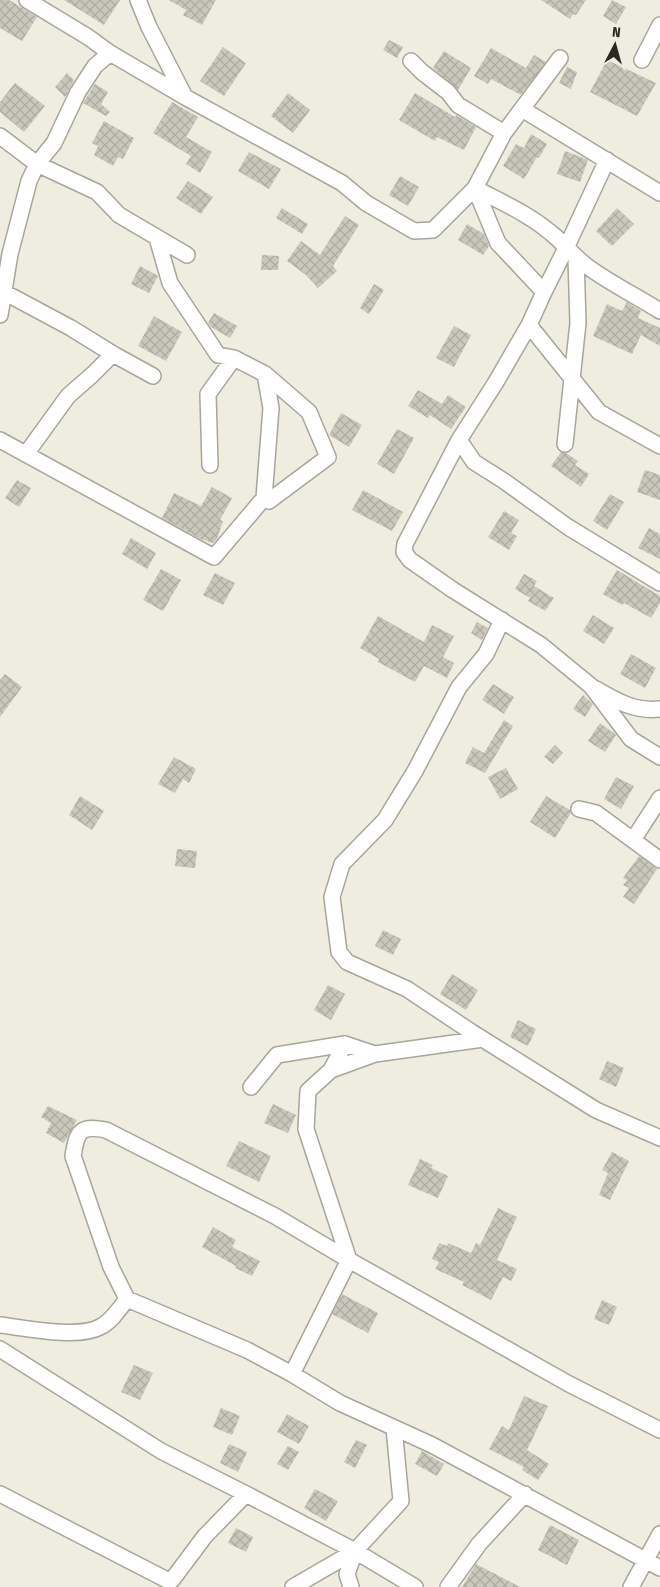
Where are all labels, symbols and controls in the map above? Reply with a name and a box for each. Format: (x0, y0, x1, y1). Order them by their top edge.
north arrow (590, 20, 640, 70)
text: N (611, 24, 621, 41)

